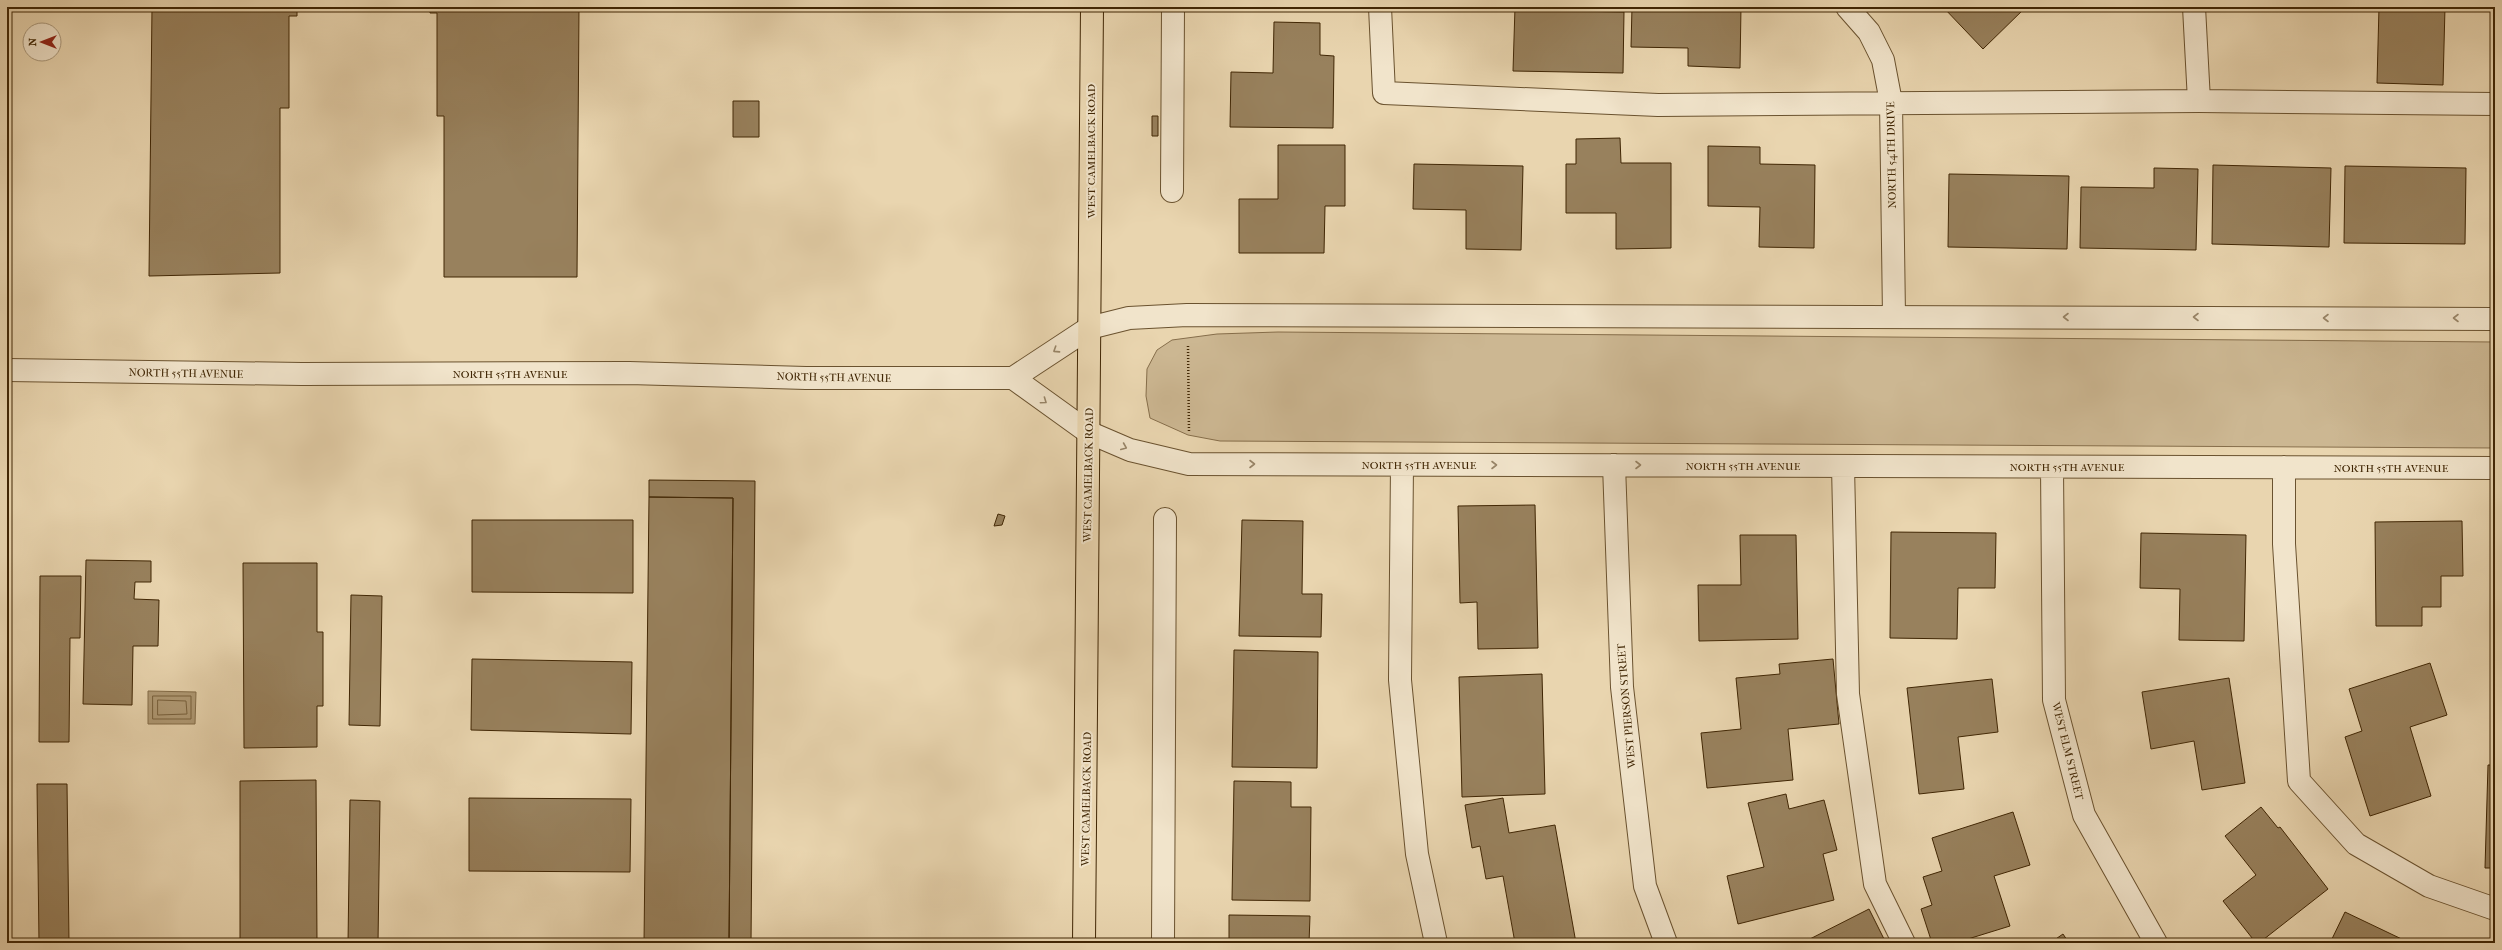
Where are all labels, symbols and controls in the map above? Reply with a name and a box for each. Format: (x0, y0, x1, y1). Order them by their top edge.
north arrow (22, 22, 62, 62)
text: N (26, 37, 39, 46)
street label: WEST CAMELBACK ROAD (1085, 84, 1098, 219)
street label: NORTH 54TH DRIVE (1884, 101, 1899, 209)
one-way arrow (2063, 313, 2069, 321)
one-way arrow (2193, 313, 2199, 321)
one-way arrow (2323, 314, 2329, 322)
one-way arrow (2453, 314, 2459, 323)
one-way arrow (1053, 345, 1060, 352)
street label: NORTH 55TH AVENUE (128, 366, 244, 381)
street label: NORTH 55TH AVENUE (453, 368, 568, 381)
street label: NORTH 55TH AVENUE (776, 370, 892, 385)
one-way arrow (1040, 396, 1047, 403)
street label: WEST CAMELBACK ROAD (1081, 408, 1096, 543)
one-way arrow (1120, 442, 1128, 450)
street label: NORTH 55TH AVENUE (1362, 459, 1477, 472)
one-way arrow (1249, 460, 1255, 468)
street label: NORTH 55TH AVENUE (1686, 460, 1801, 473)
one-way arrow (1491, 461, 1497, 469)
one-way arrow (1635, 461, 1641, 469)
street label: NORTH 55TH AVENUE (2010, 461, 2125, 474)
street label: NORTH 55TH AVENUE (2334, 462, 2449, 475)
street label: WEST PIERSON STREET (1615, 642, 1639, 770)
street label: WEST ELM STREET (2049, 700, 2086, 802)
street label: WEST CAMELBACK ROAD (1079, 732, 1094, 867)

